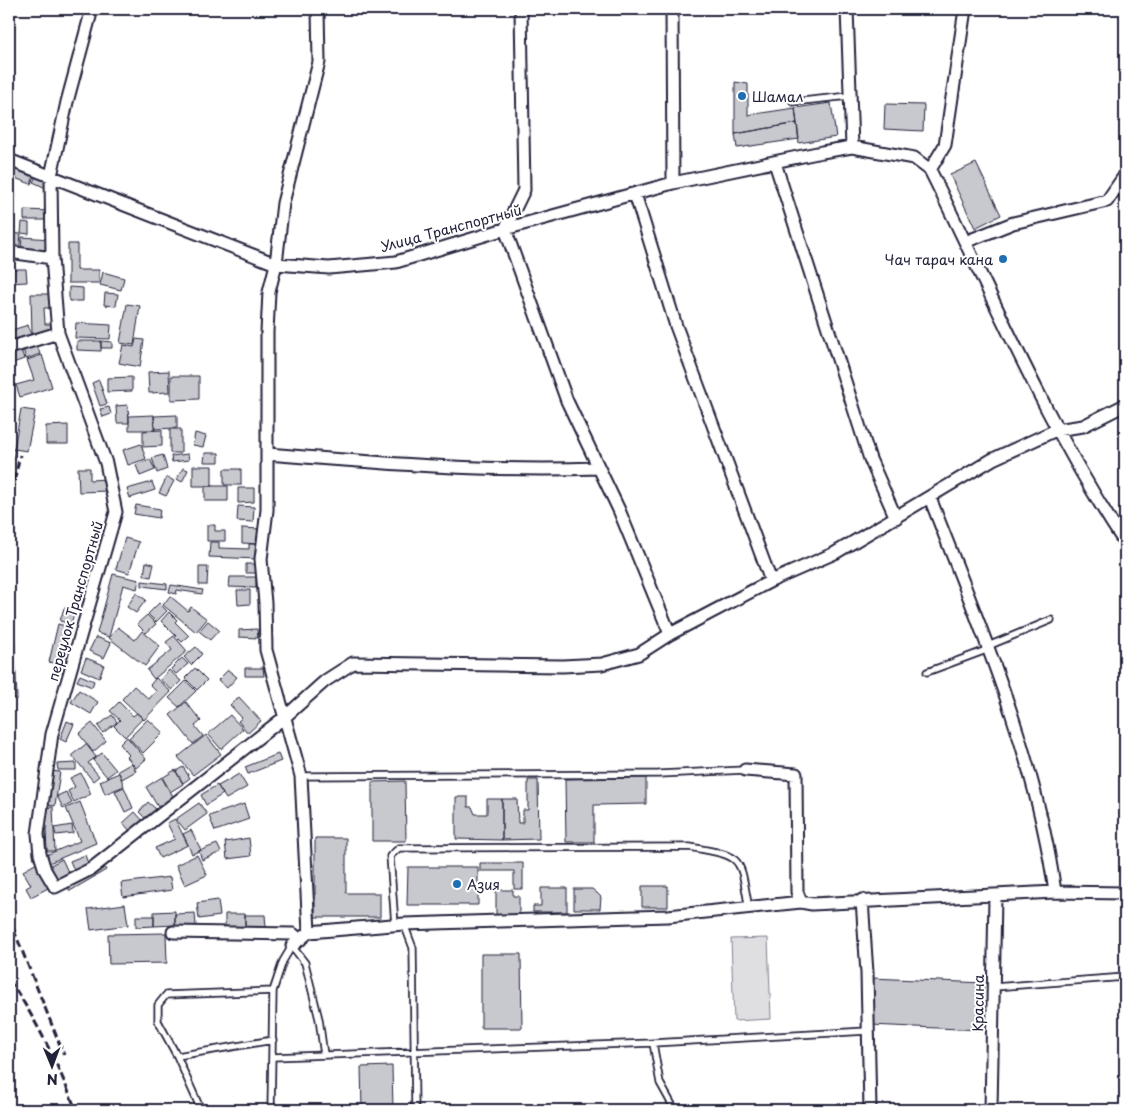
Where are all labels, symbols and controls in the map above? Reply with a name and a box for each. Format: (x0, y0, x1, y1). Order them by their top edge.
place label: Шамал (752, 86, 803, 107)
marker: Шамал (736, 90, 748, 102)
street label: Улица Транспортный (378, 199, 524, 257)
place label: Чач тарач кана (884, 249, 993, 270)
marker: Чач тарач кана (997, 253, 1009, 265)
street label: переулок Транспортный (42, 518, 108, 684)
place label: Азия (467, 874, 500, 895)
marker: Азия (451, 878, 463, 890)
street label: Красина (967, 974, 989, 1032)
north arrow (28, 1042, 78, 1092)
text: N (47, 1069, 58, 1090)

